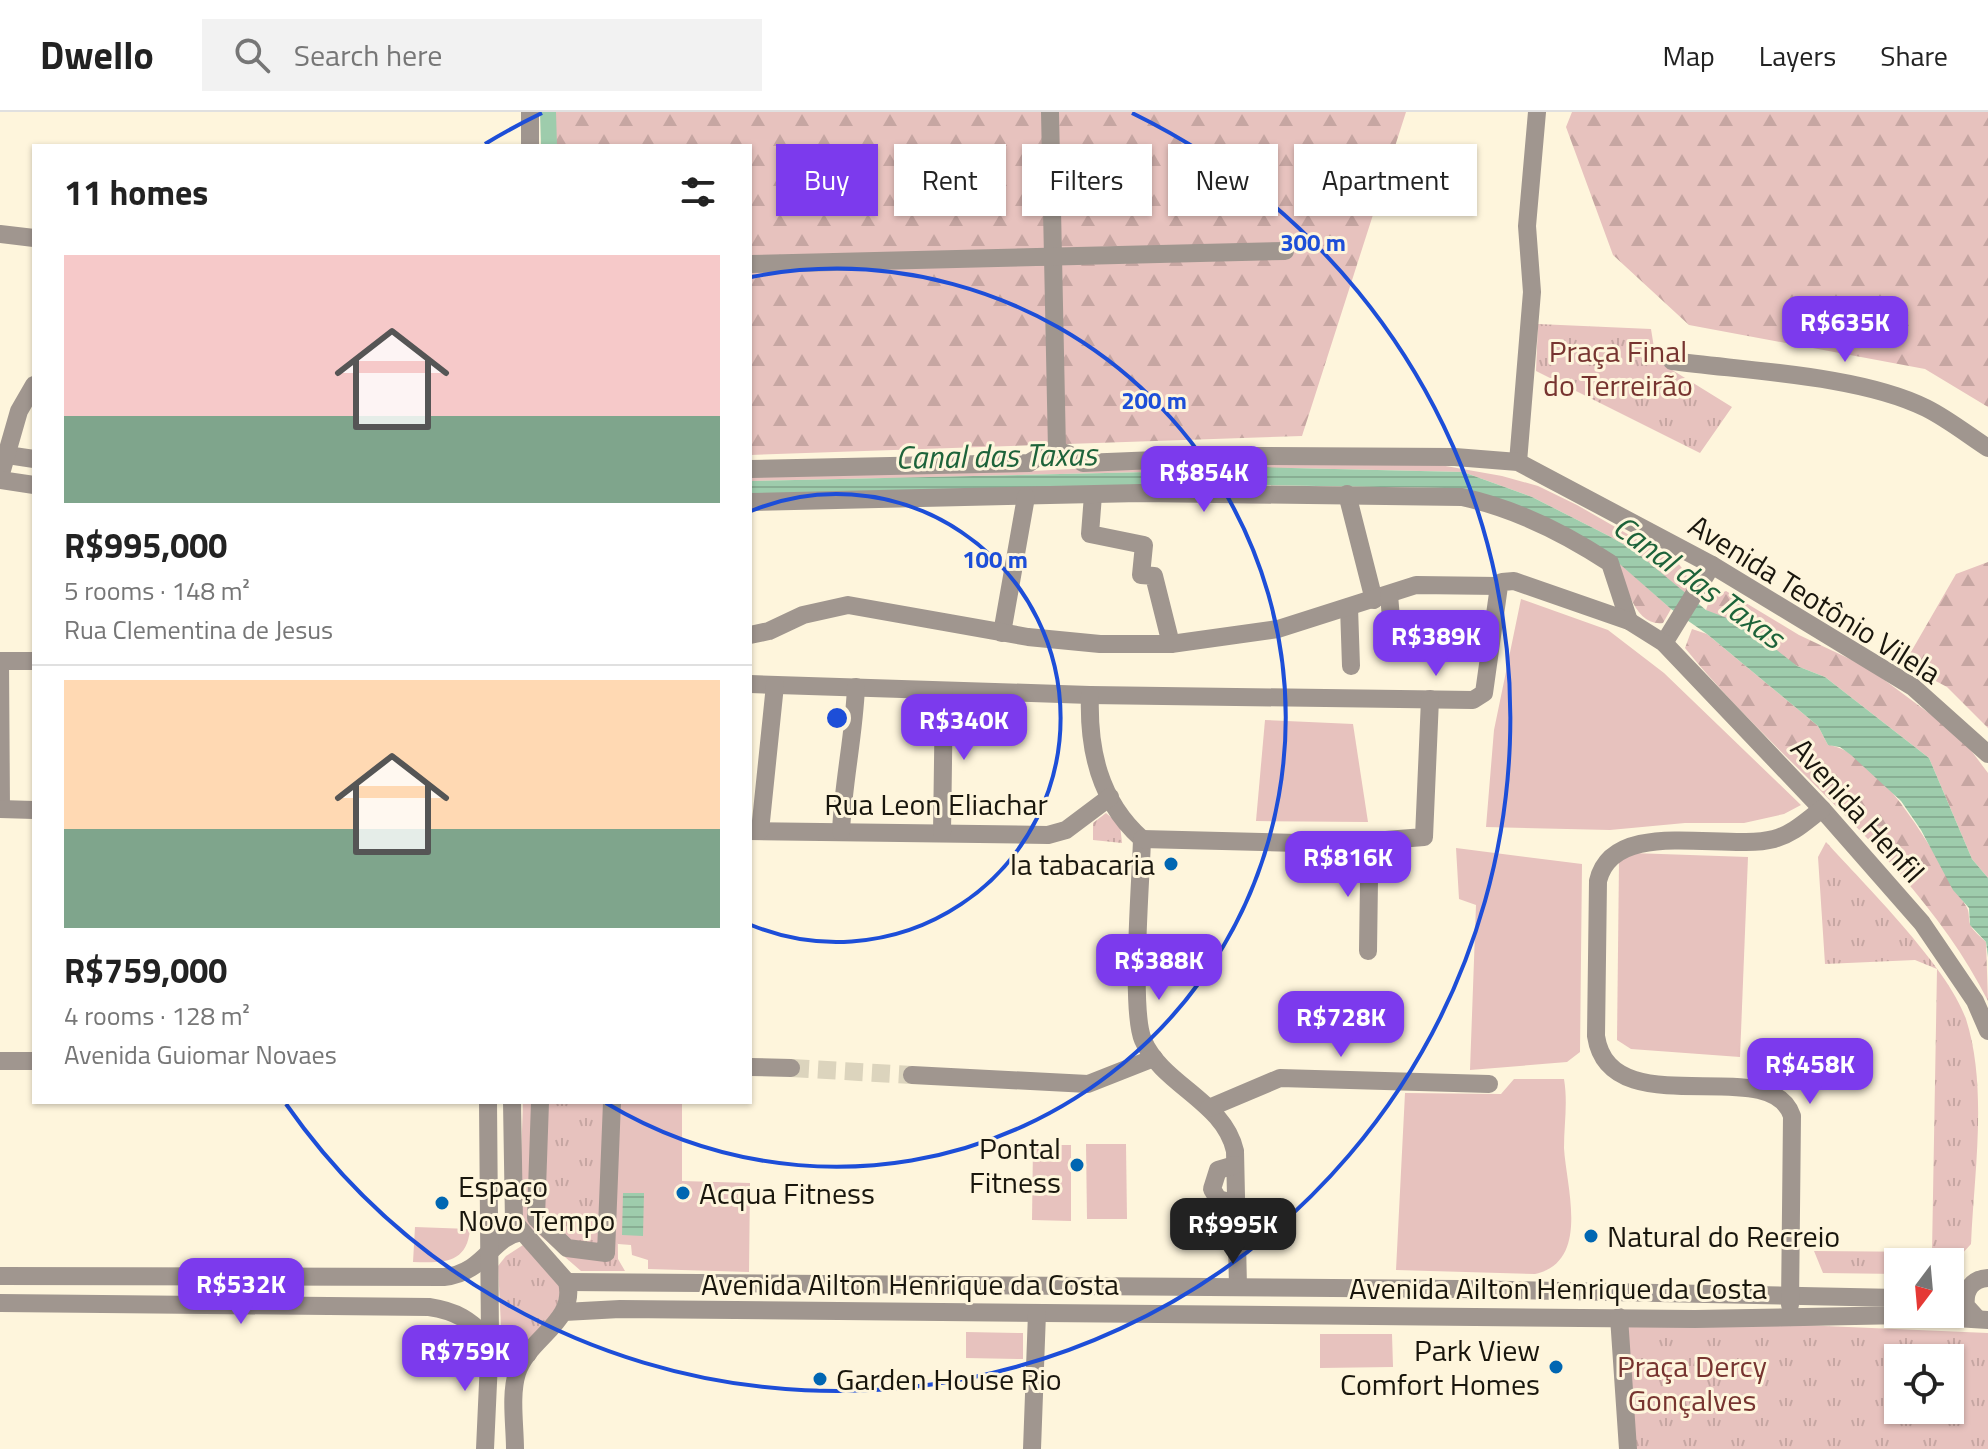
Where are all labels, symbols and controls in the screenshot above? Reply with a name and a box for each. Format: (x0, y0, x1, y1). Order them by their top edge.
search box (202, 19, 762, 91)
text: Dwello (40, 26, 154, 84)
text: Search here (294, 32, 443, 78)
icon: search (230, 33, 274, 77)
text: Map (1662, 34, 1715, 77)
text: Layers (1759, 34, 1836, 77)
text: Share (1880, 34, 1948, 77)
chip: Buy (776, 144, 878, 216)
chip: Rent (894, 144, 1006, 216)
chip: Filters (1022, 144, 1152, 216)
chip: New (1168, 144, 1278, 216)
chip: Apartment (1294, 144, 1477, 216)
text: 11 homes (64, 166, 208, 218)
icon: filters (676, 170, 720, 214)
text: 300 m (1280, 224, 1346, 260)
pin: R$635K (1780, 296, 1910, 364)
text: R$635K (1800, 302, 1890, 341)
icon: home (320, 307, 464, 451)
park label: Praça Final do Terreirão (1543, 328, 1693, 408)
text: 200 m (1121, 382, 1187, 418)
water label: Canal das Taxas (895, 429, 1099, 481)
pin: R$854K (1139, 446, 1269, 514)
text: R$854K (1159, 452, 1249, 491)
water label: Canal das Taxas (1603, 502, 1797, 661)
street label: Avenida Teotônio Vilela (1680, 503, 1950, 695)
text: R$995,000 (64, 519, 227, 571)
text: 100 m (962, 541, 1028, 577)
text: 5 rooms · 148 m² (64, 571, 250, 610)
text: Rua Clementina de Jesus (64, 610, 333, 649)
pin: R$389K (1371, 610, 1501, 678)
text: R$389K (1391, 616, 1481, 655)
pin: R$340K (899, 694, 1029, 762)
text: R$340K (919, 700, 1009, 739)
centre of rings (823, 704, 851, 732)
street label: Avenida Henfil (1780, 727, 1936, 893)
icon: home (320, 732, 464, 876)
street label: Rua Leon Eliachar (824, 781, 1048, 827)
pin: R$816K (1283, 831, 1413, 899)
text: R$816K (1303, 837, 1393, 876)
place label: la tabacaria (1010, 841, 1155, 887)
marker: la tabacaria (1162, 855, 1180, 873)
pin: R$388K (1094, 934, 1224, 1002)
text: R$388K (1114, 940, 1204, 979)
text: R$759,000 (64, 944, 227, 996)
pin: R$728K (1276, 991, 1406, 1059)
text: 4 rooms · 128 m² (64, 996, 250, 1035)
text: R$728K (1296, 997, 1386, 1036)
text: Avenida Guiomar Novaes (64, 1035, 337, 1074)
pin: R$458K (1745, 1038, 1875, 1106)
text: R$458K (1765, 1044, 1855, 1083)
place label: Pontal Fitness (969, 1125, 1061, 1205)
marker: Pontal Fitness (1068, 1156, 1086, 1174)
place label: Espaço Novo Tempo (458, 1163, 615, 1243)
place label: Acqua Fitness (699, 1170, 875, 1216)
marker: Acqua Fitness (674, 1184, 692, 1202)
marker: Espaço Novo Tempo (433, 1194, 451, 1212)
pin: R$995K (1168, 1198, 1298, 1266)
text: R$995K (1188, 1204, 1278, 1243)
place label: Natural do Recreio (1607, 1213, 1840, 1259)
marker: Natural do Recreio (1582, 1227, 1600, 1245)
north arrow (1884, 1248, 1964, 1328)
map controls (1884, 1248, 1964, 1424)
pin: R$532K (176, 1258, 306, 1326)
street label: Avenida Ailton Henrique da Costa (701, 1261, 1119, 1307)
text: R$532K (196, 1264, 286, 1303)
street label: Avenida Ailton Henrique da Costa (1349, 1265, 1767, 1311)
pin: R$759K (400, 1325, 530, 1393)
place label: Park View Comfort Homes (1340, 1327, 1540, 1407)
text: R$759K (420, 1331, 510, 1370)
park label: Praça Dercy Gonçalves (1617, 1343, 1767, 1423)
button: locate (1884, 1344, 1964, 1424)
place label: Garden House Rio (836, 1356, 1062, 1402)
marker: Park View Comfort Homes (1547, 1358, 1565, 1376)
marker: Garden House Rio (811, 1370, 829, 1388)

